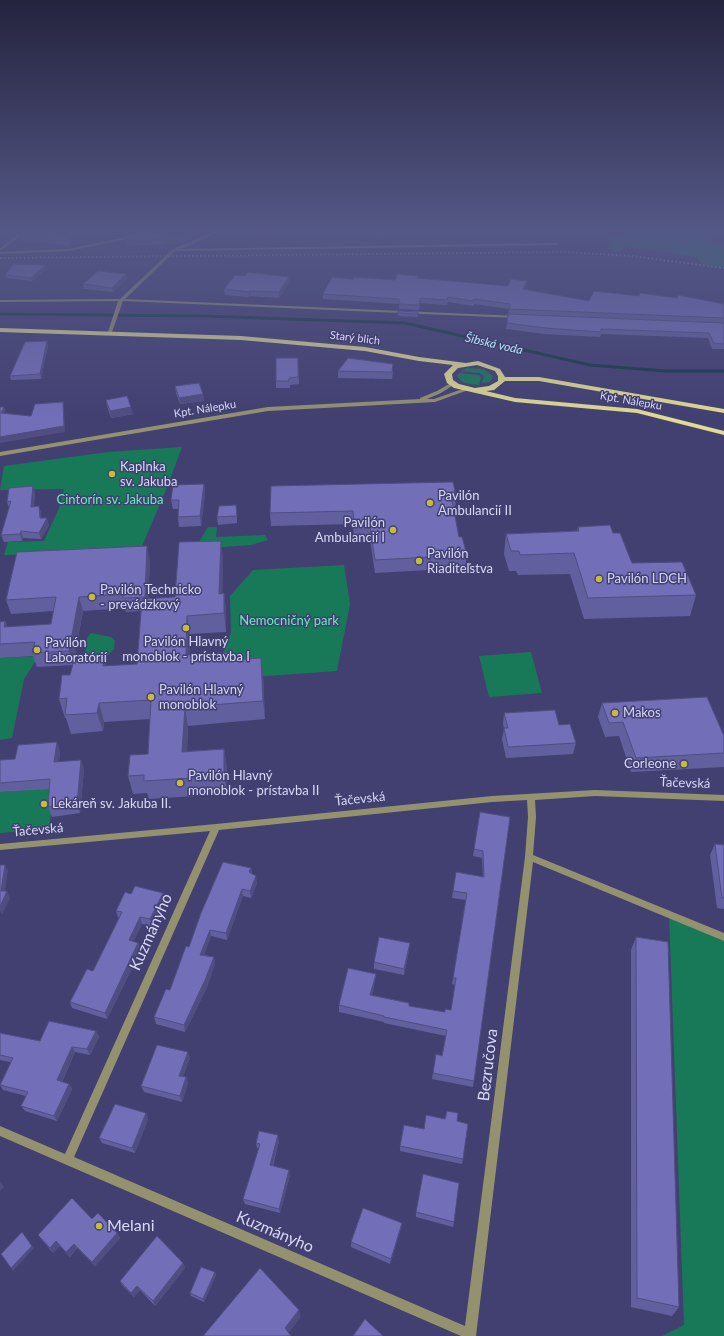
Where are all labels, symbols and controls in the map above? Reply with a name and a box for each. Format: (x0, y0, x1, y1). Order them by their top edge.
street label: Starý blich (329, 328, 381, 348)
water label: Šibská voda (464, 330, 524, 358)
street label: Kpt. Nálepku (599, 389, 663, 413)
street label: Kpt. Nálepku (173, 398, 237, 420)
place label: Kaplnka sv. Jakuba (120, 459, 177, 490)
marker: Kaplnka sv. Jakuba (107, 469, 117, 479)
place label: Pavilón Ambulancií II (438, 488, 512, 519)
park label: Cintorín sv. Jakuba (57, 492, 163, 508)
marker: Pavilón Ambulancií II (425, 498, 435, 508)
place label: Pavilón Ambulancií I (315, 515, 385, 546)
marker: Pavilón Ambulancií I (388, 525, 398, 535)
place label: Pavilón Riaditeľstva (427, 546, 493, 577)
marker: Pavilón Riaditeľstva (414, 556, 424, 566)
place label: Pavilón LDCH (607, 571, 687, 587)
marker: Pavilón LDCH (594, 574, 604, 584)
place label: Pavilón Technicko - prevádzkový (100, 582, 201, 613)
marker: Pavilón Technicko - prevádzkový (87, 592, 97, 602)
park label: Nemocničný park (239, 613, 339, 629)
marker: Pavilón Hlavný monoblok - prístavba I (181, 623, 191, 633)
place label: Pavilón Hlavný monoblok - prístavba I (122, 634, 250, 665)
place label: Pavilón Laboratórií (45, 635, 107, 666)
marker: Pavilón Laboratórií (32, 645, 42, 655)
place label: Pavilón Hlavný monoblok (159, 682, 243, 713)
marker: Pavilón Hlavný monoblok (146, 692, 156, 702)
place label: Makos (623, 705, 661, 721)
marker: Makos (610, 708, 620, 718)
place label: Corleone (624, 756, 676, 772)
marker: Corleone (679, 759, 689, 769)
place label: Pavilón Hlavný monoblok - prístavba II (188, 768, 319, 799)
street label: Ťačevská (659, 774, 711, 792)
marker: Pavilón Hlavný monoblok - prístavba II (175, 778, 185, 788)
street label: Ťačevská (334, 789, 386, 809)
place label: Lekáreň sv. Jakuba II. (52, 796, 171, 812)
marker: Lekáreň sv. Jakuba II. (39, 799, 49, 809)
street label: Ťačevská (12, 820, 64, 840)
street label: Kuzmányho (125, 890, 177, 974)
street label: Bezručova (474, 1028, 502, 1102)
street label: Kuzmányho (233, 1207, 317, 1257)
place label: Melani (107, 1216, 155, 1236)
marker: Melani (94, 1221, 104, 1231)

